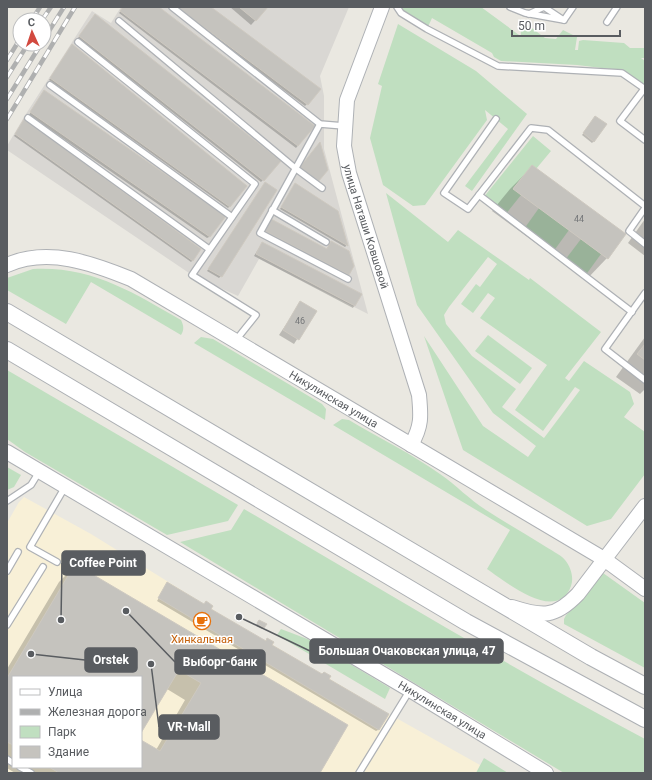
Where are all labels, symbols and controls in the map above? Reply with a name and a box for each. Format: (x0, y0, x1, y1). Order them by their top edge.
north arrow (12, 12, 52, 52)
scale bar (512, 12, 620, 38)
text: С (28, 16, 35, 29)
text: 50 m (518, 19, 545, 33)
street label: улица Наташи Ковшовой (341, 163, 392, 290)
house number: 44 (574, 214, 584, 224)
house number: 46 (295, 316, 305, 326)
street label: Никулинская улица (287, 368, 380, 430)
callout: Coffee Point (62, 551, 145, 575)
text: Coffee Point (69, 556, 137, 570)
cafe icon: Хинкальная (192, 611, 212, 631)
place label: Хинкальная (171, 633, 233, 646)
callout: Большая Очаковская улица, 47 (310, 639, 503, 663)
text: Большая Очаковская улица, 47 (318, 644, 496, 658)
callout: Orstek (85, 648, 137, 672)
callout: Выборг-банк (175, 650, 265, 674)
text: Orstek (93, 653, 129, 667)
text: Выборг-банк (183, 655, 258, 669)
legend (12, 676, 142, 768)
street label: Никулинская улица (396, 678, 489, 742)
text: Улица (48, 685, 83, 699)
text: Железная дорога (48, 705, 147, 719)
callout: VR-Mall (159, 715, 219, 739)
text: VR-Mall (167, 720, 211, 734)
text: Парк (48, 725, 77, 739)
text: Здание (48, 745, 89, 759)

